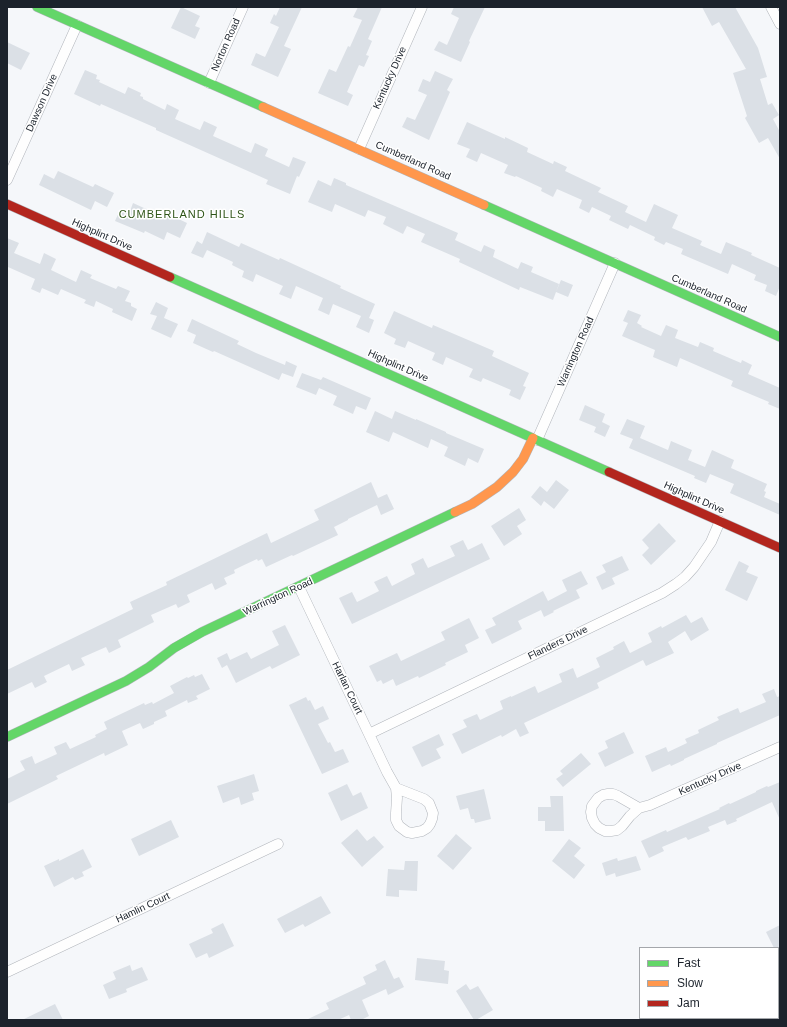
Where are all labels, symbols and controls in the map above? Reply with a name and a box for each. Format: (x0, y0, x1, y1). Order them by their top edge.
street label: Norton Road (209, 17, 243, 73)
street label: Kentucky Drive (371, 45, 409, 111)
street label: Dawson Drive (24, 72, 60, 134)
street label: Cumberland Road (373, 139, 453, 183)
district label: CUMBERLAND HILLS (119, 208, 245, 222)
street label: Highplint Drive (70, 216, 134, 254)
street label: Cumberland Road (669, 272, 749, 316)
street label: Warrington Road (555, 315, 597, 389)
street label: Highplint Drive (366, 347, 430, 385)
street label: Highplint Drive (662, 479, 726, 517)
street label: Warrington Road (241, 576, 315, 618)
street label: Flanders Drive (526, 623, 590, 663)
street label: Harlan Court (329, 660, 365, 716)
street label: Kentucky Drive (677, 760, 743, 798)
street label: Hamlin Court (114, 890, 172, 926)
legend (639, 947, 779, 1019)
text: Fast (677, 956, 700, 970)
text: Slow (677, 976, 703, 990)
text: Jam (677, 996, 700, 1010)

